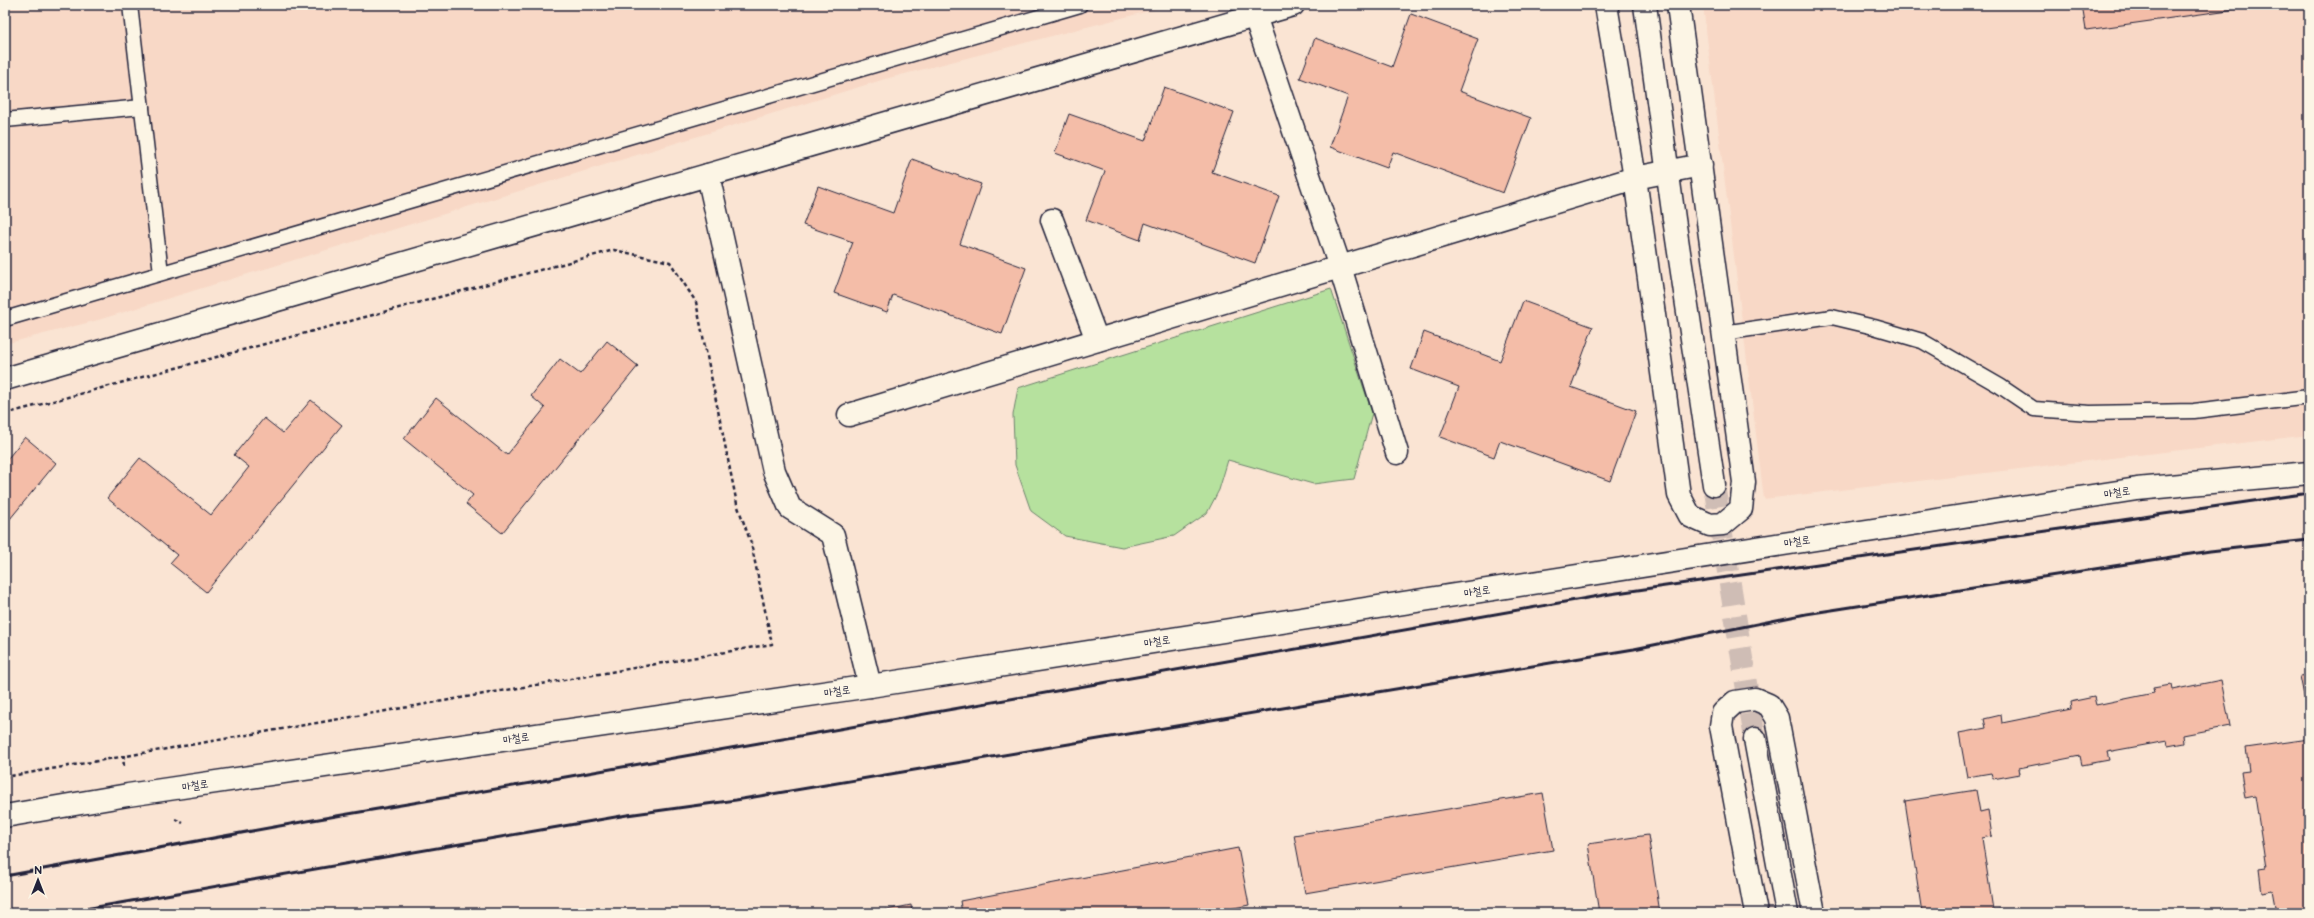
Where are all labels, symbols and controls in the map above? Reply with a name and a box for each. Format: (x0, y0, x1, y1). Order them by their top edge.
street label: 마철로 (2103, 484, 2131, 501)
street label: 마철로 (1783, 533, 1811, 550)
street label: 마철로 (1463, 583, 1491, 600)
street label: 마철로 (1143, 633, 1171, 650)
street label: 마철로 (823, 683, 851, 700)
street label: 마철로 (502, 730, 530, 747)
street label: 마철로 (181, 777, 209, 794)
north arrow (18, 860, 58, 900)
text: N (34, 864, 42, 877)

